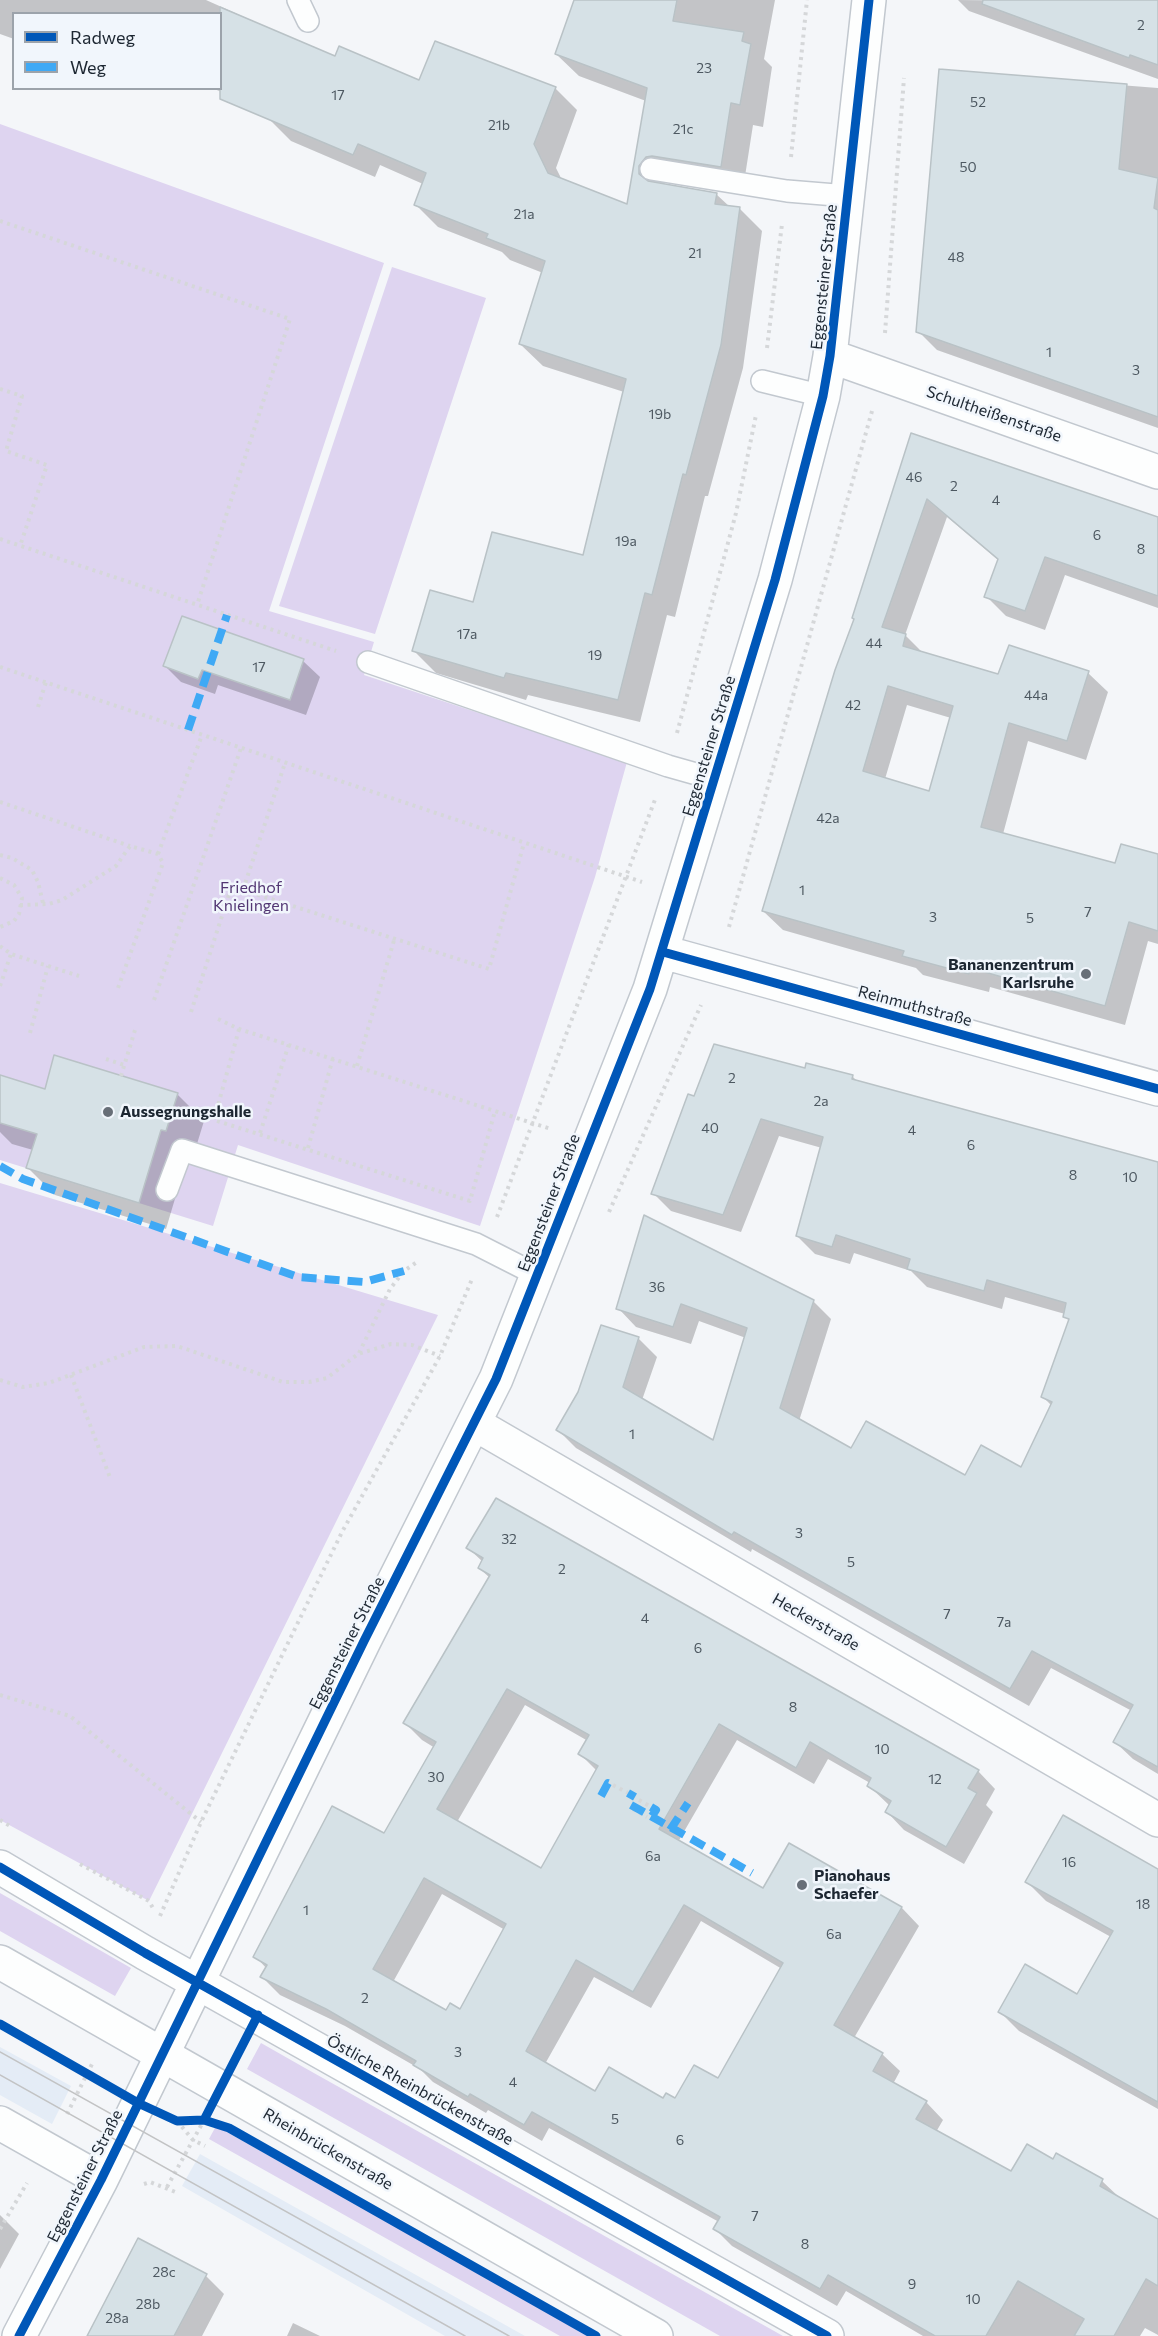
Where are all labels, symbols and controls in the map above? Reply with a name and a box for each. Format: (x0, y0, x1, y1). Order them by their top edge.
legend (12, 12, 222, 90)
house number: 2 (1137, 17, 1145, 33)
text: Radweg (70, 26, 135, 48)
text: Weg (70, 56, 106, 78)
house number: 23 (696, 60, 712, 76)
house number: 17 (331, 87, 345, 103)
house number: 52 (970, 94, 986, 110)
house number: 21b (488, 117, 510, 133)
house number: 21c (673, 121, 693, 137)
house number: 50 (959, 159, 977, 175)
street label: Eggensteiner Straße (807, 203, 841, 351)
house number: 21a (513, 206, 535, 222)
house number: 21 (688, 245, 702, 261)
house number: 48 (948, 249, 964, 265)
house number: 1 (1046, 344, 1052, 360)
house number: 3 (1132, 362, 1140, 378)
street label: Schultheißenstraße (924, 382, 1064, 446)
house number: 19b (649, 406, 671, 422)
house number: 46 (906, 469, 922, 485)
house number: 2 (950, 478, 958, 494)
house number: 4 (992, 492, 1000, 508)
house number: 6 (1093, 527, 1101, 543)
house number: 19a (615, 533, 637, 549)
house number: 8 (1137, 541, 1145, 557)
house number: 17a (457, 626, 477, 642)
house number: 44 (866, 635, 882, 651)
house number: 19 (588, 647, 602, 663)
house number: 17 (252, 659, 266, 675)
street label: Eggensteiner Straße (678, 673, 740, 819)
house number: 44a (1024, 687, 1048, 703)
house number: 42 (845, 697, 861, 713)
house number: 42a (816, 810, 840, 826)
park label: Friedhof Knielingen (213, 878, 289, 916)
house number: 1 (799, 882, 805, 898)
house number: 7 (1084, 904, 1092, 920)
house number: 3 (929, 909, 937, 925)
house number: 5 (1026, 910, 1034, 926)
place label: Bananenzentrum Karlsruhe (948, 955, 1074, 993)
marker: Bananenzentrum Karlsruhe (1079, 967, 1093, 981)
street label: Reinmuthstraße (856, 982, 974, 1030)
house number: 2 (728, 1070, 736, 1086)
house number: 2a (813, 1093, 829, 1109)
place label: Aussegnungshalle (120, 1102, 251, 1122)
marker: Aussegnungshalle (101, 1105, 115, 1119)
house number: 40 (701, 1120, 719, 1136)
house number: 4 (908, 1122, 916, 1138)
street label: Eggensteiner Straße (514, 1131, 584, 1275)
house number: 6 (967, 1137, 975, 1153)
house number: 8 (1069, 1167, 1077, 1183)
house number: 10 (1122, 1169, 1138, 1185)
house number: 36 (649, 1279, 665, 1295)
house number: 1 (629, 1426, 635, 1442)
house number: 3 (795, 1525, 803, 1541)
house number: 32 (501, 1531, 517, 1547)
house number: 5 (847, 1554, 855, 1570)
house number: 2 (558, 1561, 566, 1577)
street label: Eggensteiner Straße (305, 1574, 389, 1712)
street label: Heckerstraße (769, 1589, 863, 1655)
house number: 7 (943, 1606, 951, 1622)
house number: 4 (641, 1610, 649, 1626)
house number: 7a (997, 1614, 1011, 1630)
house number: 6 (694, 1640, 702, 1656)
house number: 8 (789, 1699, 797, 1715)
house number: 10 (874, 1741, 890, 1757)
house number: 30 (427, 1769, 445, 1785)
house number: 12 (928, 1771, 942, 1787)
house number: 6a (645, 1848, 661, 1864)
house number: 16 (1062, 1854, 1076, 1870)
place label: Pianohaus Schaefer (814, 1866, 890, 1904)
marker: Pianohaus Schaefer (795, 1878, 809, 1892)
house number: 18 (1136, 1896, 1150, 1912)
house number: 1 (303, 1902, 309, 1918)
house number: 6a (826, 1926, 842, 1942)
house number: 2 (361, 1990, 369, 2006)
street label: Östliche Rheinbrückenstraße (323, 2031, 517, 2149)
house number: 3 (454, 2044, 462, 2060)
house number: 4 (509, 2074, 517, 2090)
street label: Rheinbrückenstraße (260, 2104, 396, 2194)
street label: Eggensteiner Straße (43, 2107, 127, 2245)
house number: 5 (611, 2111, 619, 2127)
house number: 6 (676, 2132, 684, 2148)
house number: 7 (751, 2208, 759, 2224)
house number: 8 (801, 2236, 809, 2252)
house number: 28c (152, 2264, 176, 2280)
house number: 9 (908, 2276, 916, 2292)
house number: 10 (965, 2291, 981, 2307)
house number: 28b (136, 2296, 160, 2312)
house number: 28a (105, 2310, 129, 2326)

